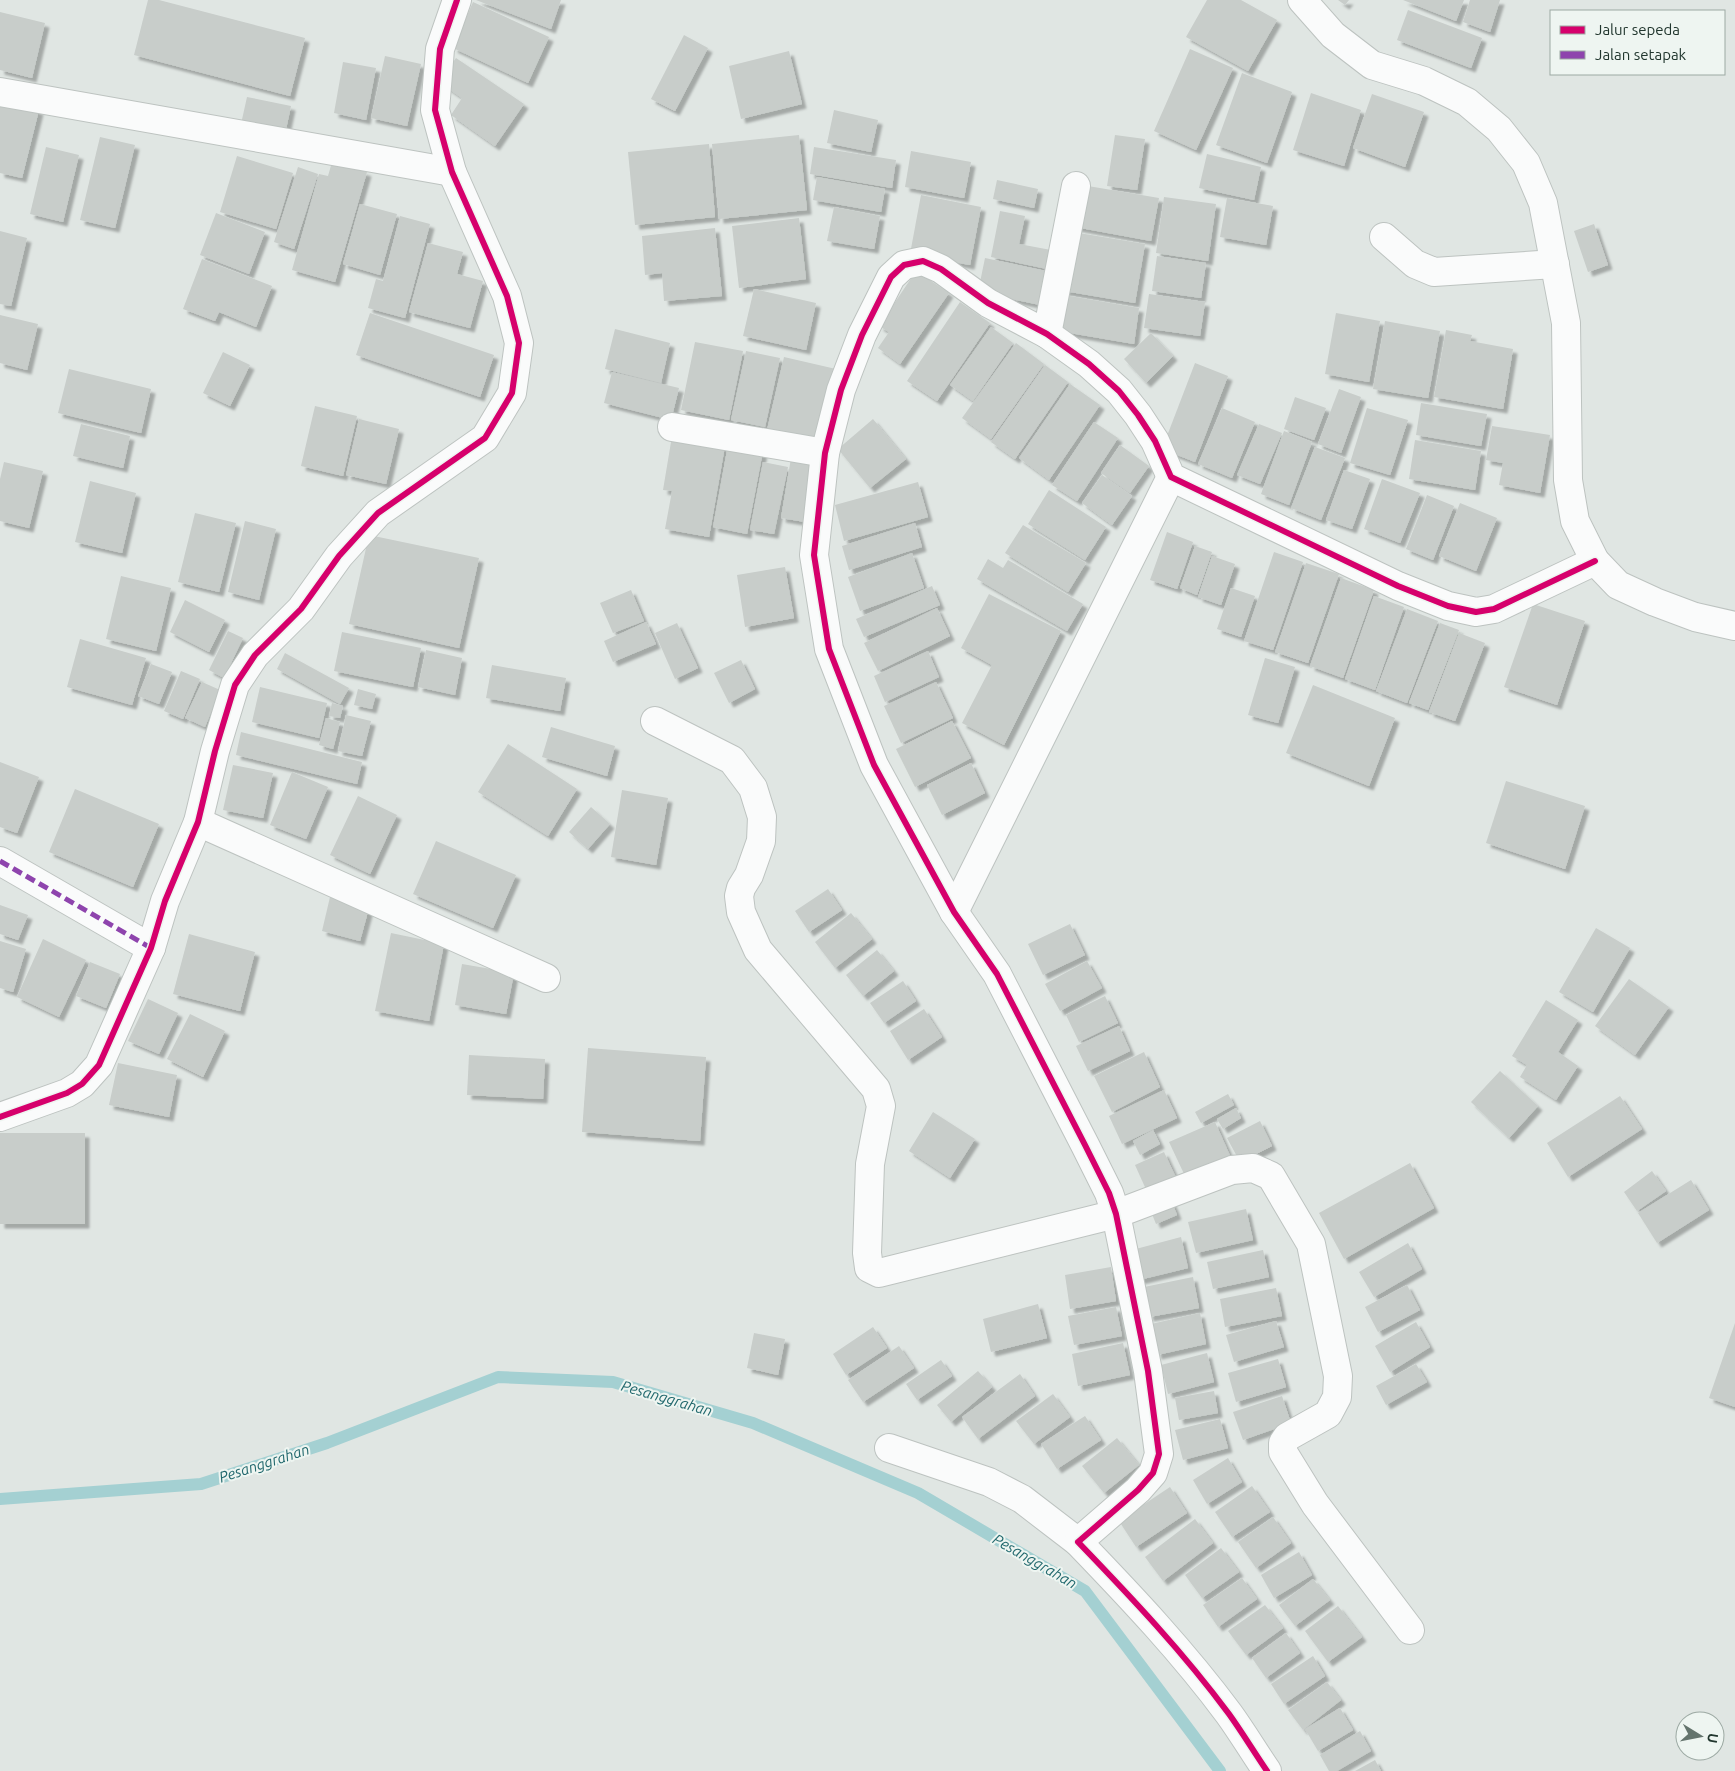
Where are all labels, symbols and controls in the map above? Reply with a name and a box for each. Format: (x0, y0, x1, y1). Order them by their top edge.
legend (1550, 10, 1725, 75)
text: Jalur sepeda (1595, 21, 1680, 38)
text: Jalan setapak (1595, 46, 1687, 63)
water label: Pesanggrahan (620, 1377, 714, 1419)
water label: Pesanggrahan (217, 1440, 311, 1486)
water label: Pesanggrahan (990, 1530, 1080, 1592)
north arrow (1675, 1711, 1725, 1761)
text: U (1704, 1732, 1722, 1744)

